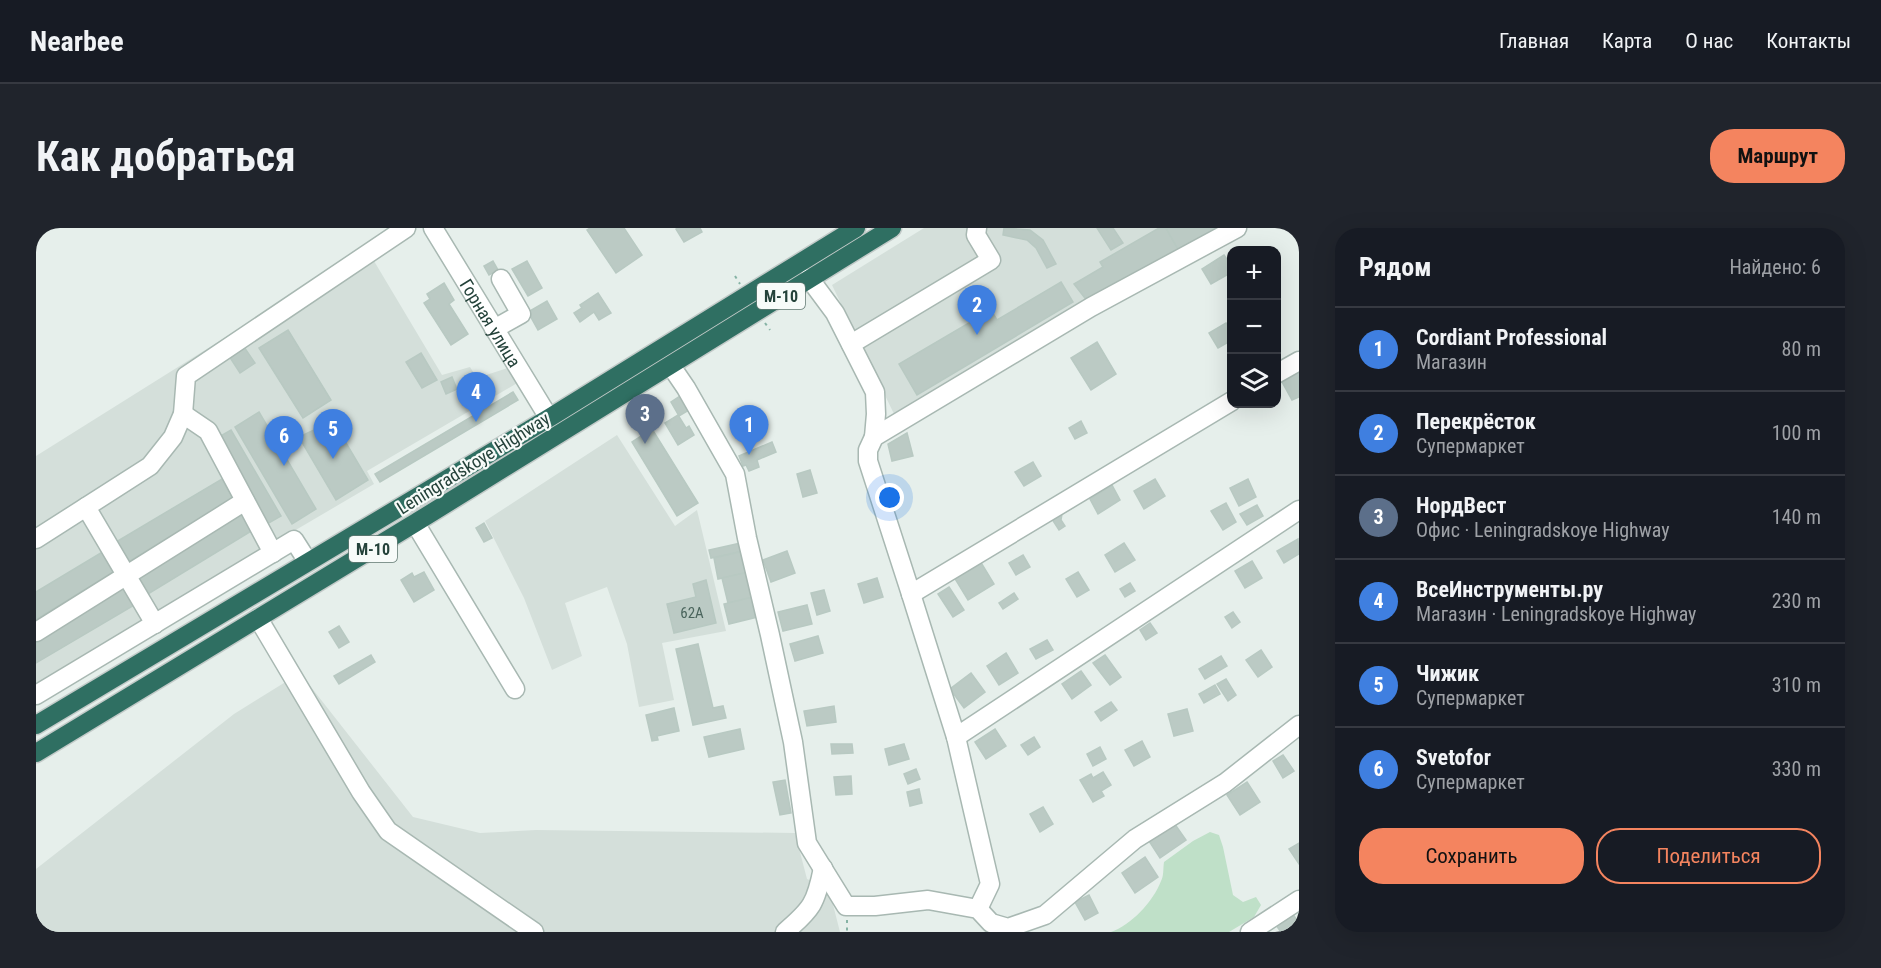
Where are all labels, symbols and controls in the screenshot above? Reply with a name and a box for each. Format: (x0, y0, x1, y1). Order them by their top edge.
text: Nearbee (30, 25, 124, 58)
text: Главная (1499, 29, 1569, 53)
text: Карта (1602, 29, 1652, 53)
text: О нас (1685, 29, 1733, 53)
text: Контакты (1766, 29, 1851, 53)
button: Маршрут (1710, 129, 1845, 183)
text: Как добраться (36, 132, 296, 181)
map controls (1227, 246, 1281, 408)
button: + (1227, 246, 1281, 300)
text: Рядом (1359, 252, 1431, 282)
text: Найдено: 6 (1729, 255, 1821, 279)
street label: Горная улица (456, 275, 526, 371)
road number: М-10 (757, 283, 805, 309)
pin: 2 (958, 285, 996, 335)
button: − (1227, 300, 1281, 354)
text: Cordiant Professional (1416, 325, 1607, 350)
text: 1 (1373, 337, 1384, 361)
text: 80 m (1782, 337, 1821, 361)
text: Магазин (1416, 350, 1487, 374)
button: layers (1227, 354, 1281, 408)
pin: 4 (456, 372, 496, 422)
pin: 3 (626, 394, 664, 444)
pin: 1 (730, 406, 768, 455)
street label: Leningradskoye Highway (393, 407, 554, 519)
text: Перекрёсток (1416, 409, 1536, 434)
pin: 5 (314, 410, 352, 459)
pin: 6 (264, 416, 304, 466)
text: 2 (1373, 421, 1384, 445)
text: 100 m (1772, 421, 1821, 445)
text: Супермаркет (1416, 434, 1525, 458)
your location (875, 483, 904, 512)
text: НордВест (1416, 493, 1507, 518)
text: 3 (1373, 505, 1384, 529)
text: 140 m (1772, 505, 1821, 529)
text: Офис · Leningradskoye Highway (1416, 518, 1669, 542)
road number: М-10 (349, 536, 397, 562)
text: ВсеИнструменты.ру (1416, 577, 1603, 602)
text: 4 (1373, 589, 1384, 613)
text: 230 m (1772, 589, 1821, 613)
text: Магазин · Leningradskoye Highway (1416, 602, 1696, 626)
house number: 62А (680, 604, 704, 622)
text: Чижик (1416, 661, 1479, 686)
text: 5 (1373, 673, 1384, 697)
text: 310 m (1772, 673, 1821, 697)
text: Супермаркет (1416, 686, 1525, 710)
text: Svetofor (1416, 745, 1491, 770)
text: 6 (1373, 757, 1384, 781)
text: 330 m (1772, 757, 1821, 781)
text: Супермаркет (1416, 770, 1525, 794)
button: Сохранить (1359, 828, 1584, 884)
button: Поделиться (1596, 828, 1821, 884)

